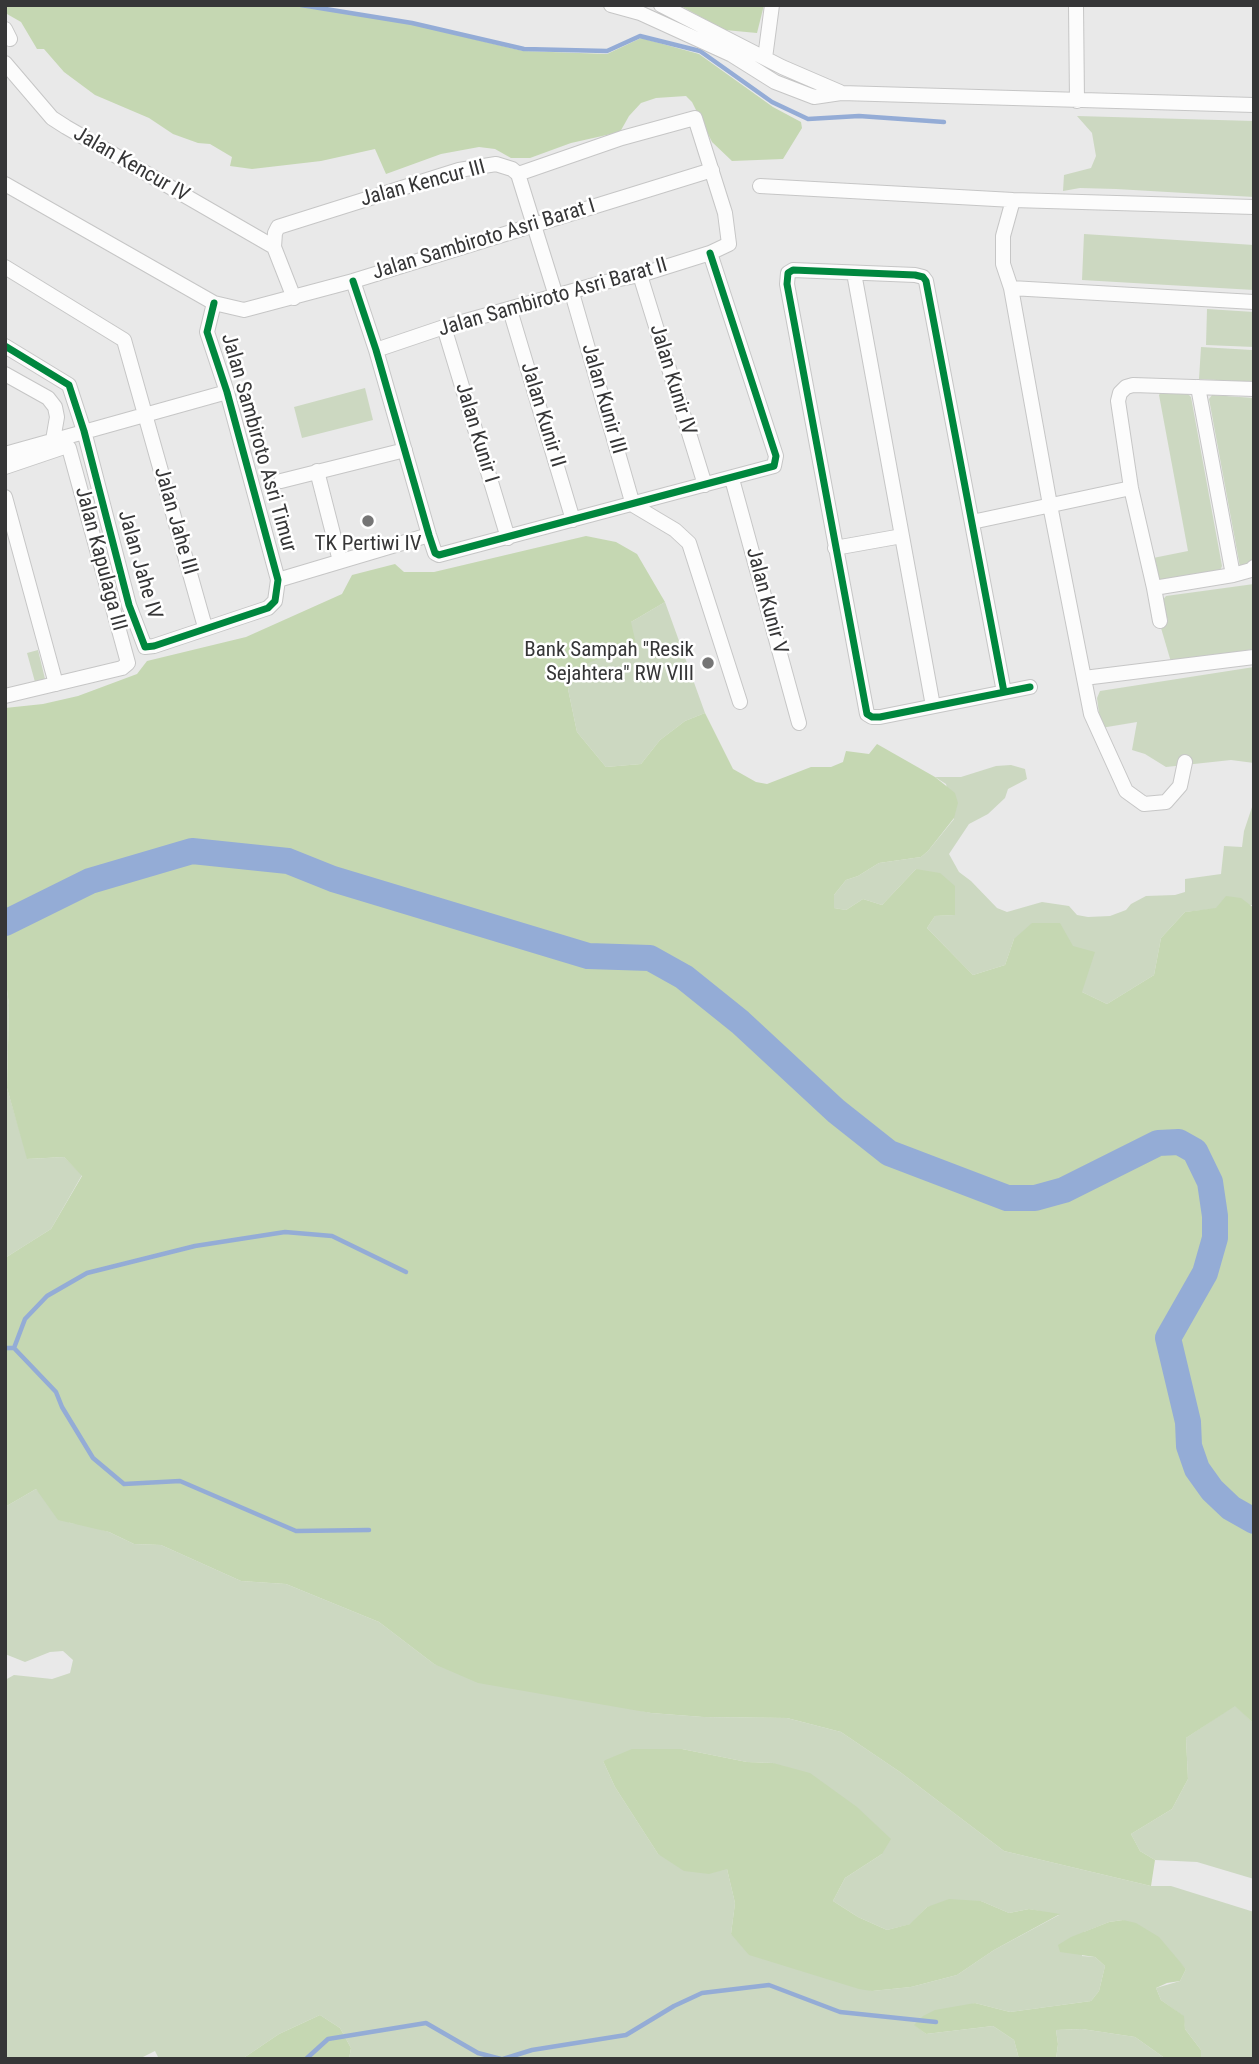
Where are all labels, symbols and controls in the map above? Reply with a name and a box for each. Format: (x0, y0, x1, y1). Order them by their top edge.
street label: Jalan Kencur IV (69, 122, 193, 208)
street label: Jalan Kencur III (358, 155, 488, 213)
street label: Jalan Sambiroto Asri Barat I (370, 194, 598, 286)
street label: Jalan Sambiroto Asri Barat II (436, 253, 670, 343)
street label: Jalan Kunir IV (643, 321, 701, 439)
street label: Jalan Sambiroto Asri Timur (215, 331, 301, 555)
street label: Jalan Kunir III (575, 341, 631, 457)
street label: Jalan Kunir II (514, 360, 570, 470)
street label: Jalan Kunir I (449, 380, 503, 486)
street label: Jalan Jahe III (148, 464, 202, 578)
street label: Jalan Kapulaga III (69, 484, 131, 634)
street label: Jalan Jahe IV (111, 508, 167, 622)
marker: TK Pertiwi IV (360, 513, 376, 529)
place label: TK Pertiwi IV (315, 532, 421, 558)
street label: Jalan Kunir V (740, 545, 792, 657)
place label: Bank Sampah "Resik Sejahtera" RW VIII (524, 638, 694, 688)
marker: Bank Sampah "Resik Sejahtera" RW VIII (700, 655, 716, 671)

